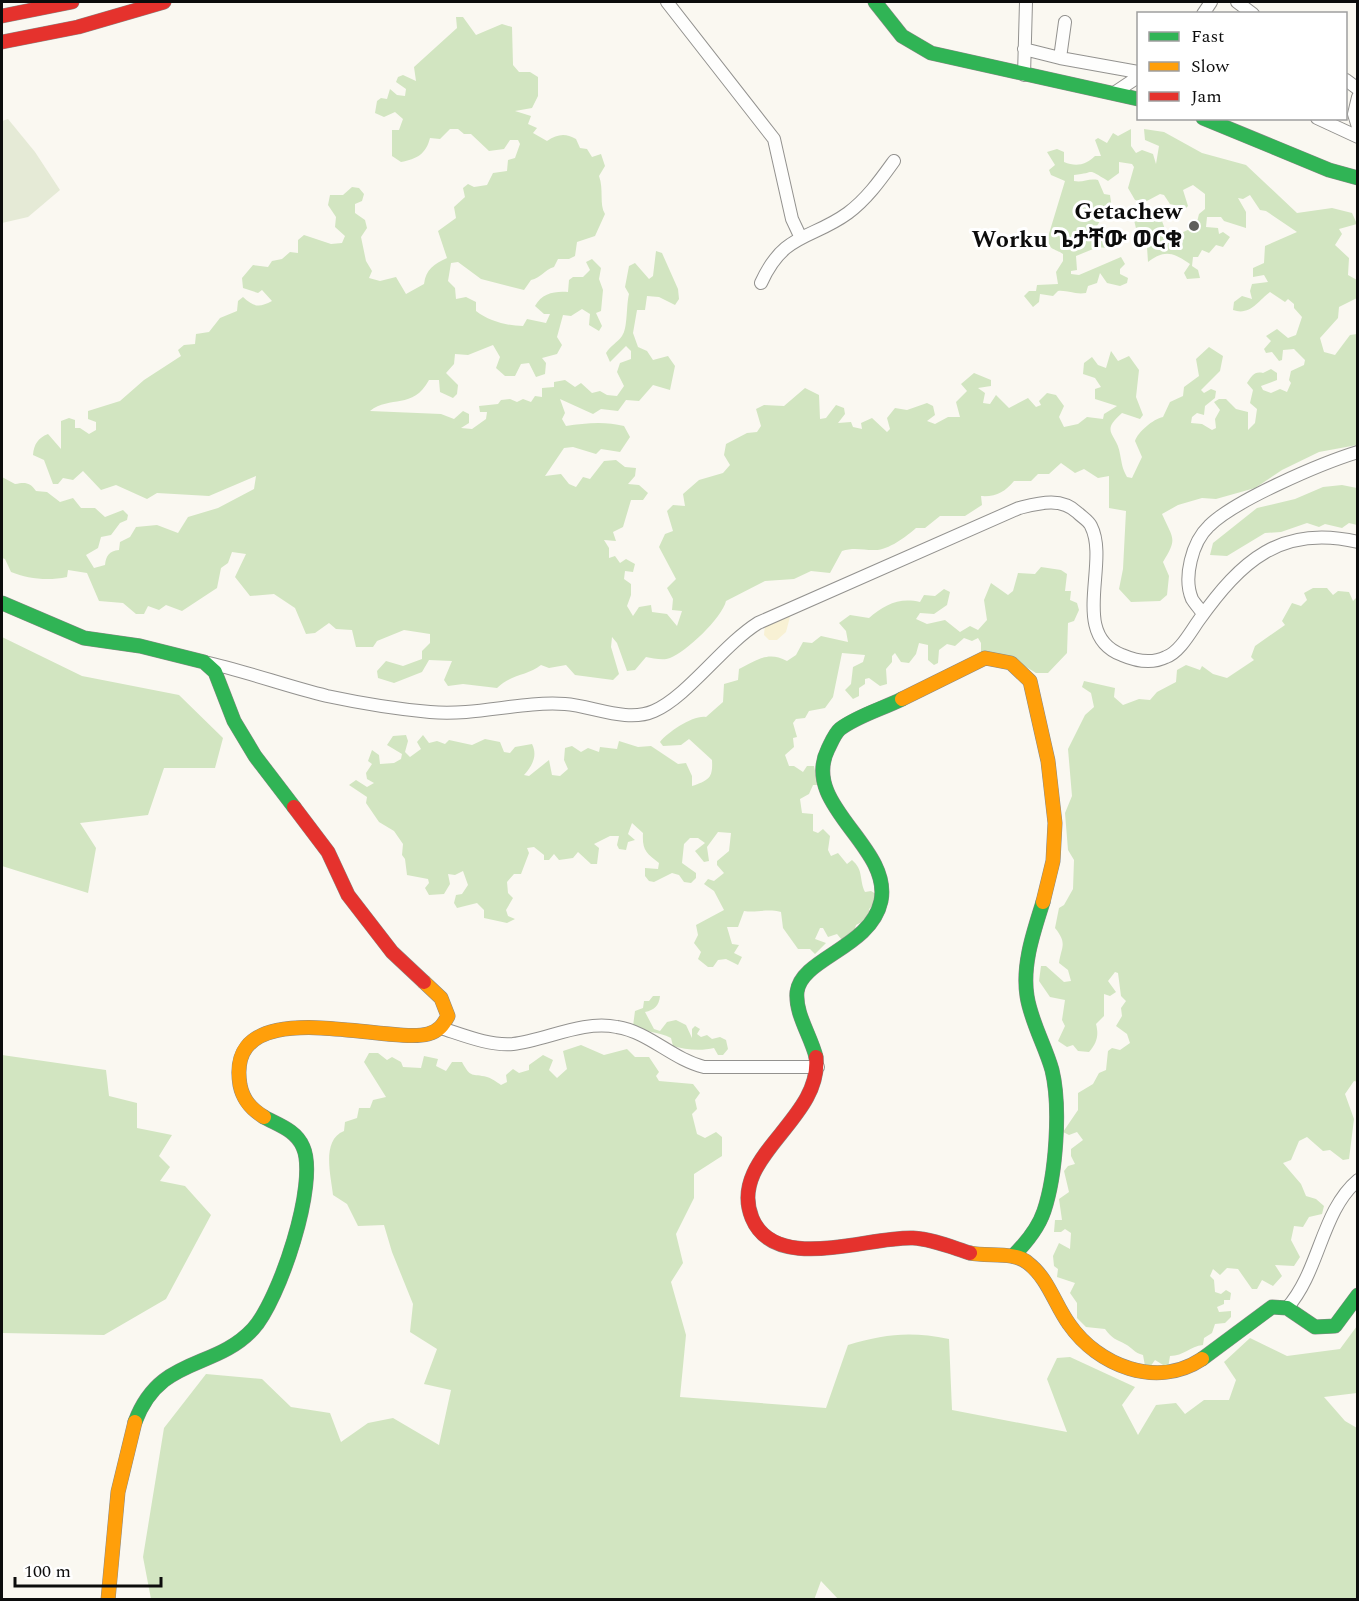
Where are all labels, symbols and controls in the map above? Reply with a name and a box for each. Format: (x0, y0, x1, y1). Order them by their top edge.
legend (1137, 12, 1347, 120)
text: Fast (1191, 23, 1224, 50)
text: Slow (1191, 53, 1230, 80)
text: Jam (1191, 83, 1222, 110)
place label: Getachew Worku ጌታቸው ወርቁ (972, 194, 1184, 258)
marker: Getachew Worku ጌታቸው ወርቁ (1187, 219, 1201, 233)
scale bar (15, 1550, 160, 1588)
text: 100 m (24, 1558, 71, 1585)

